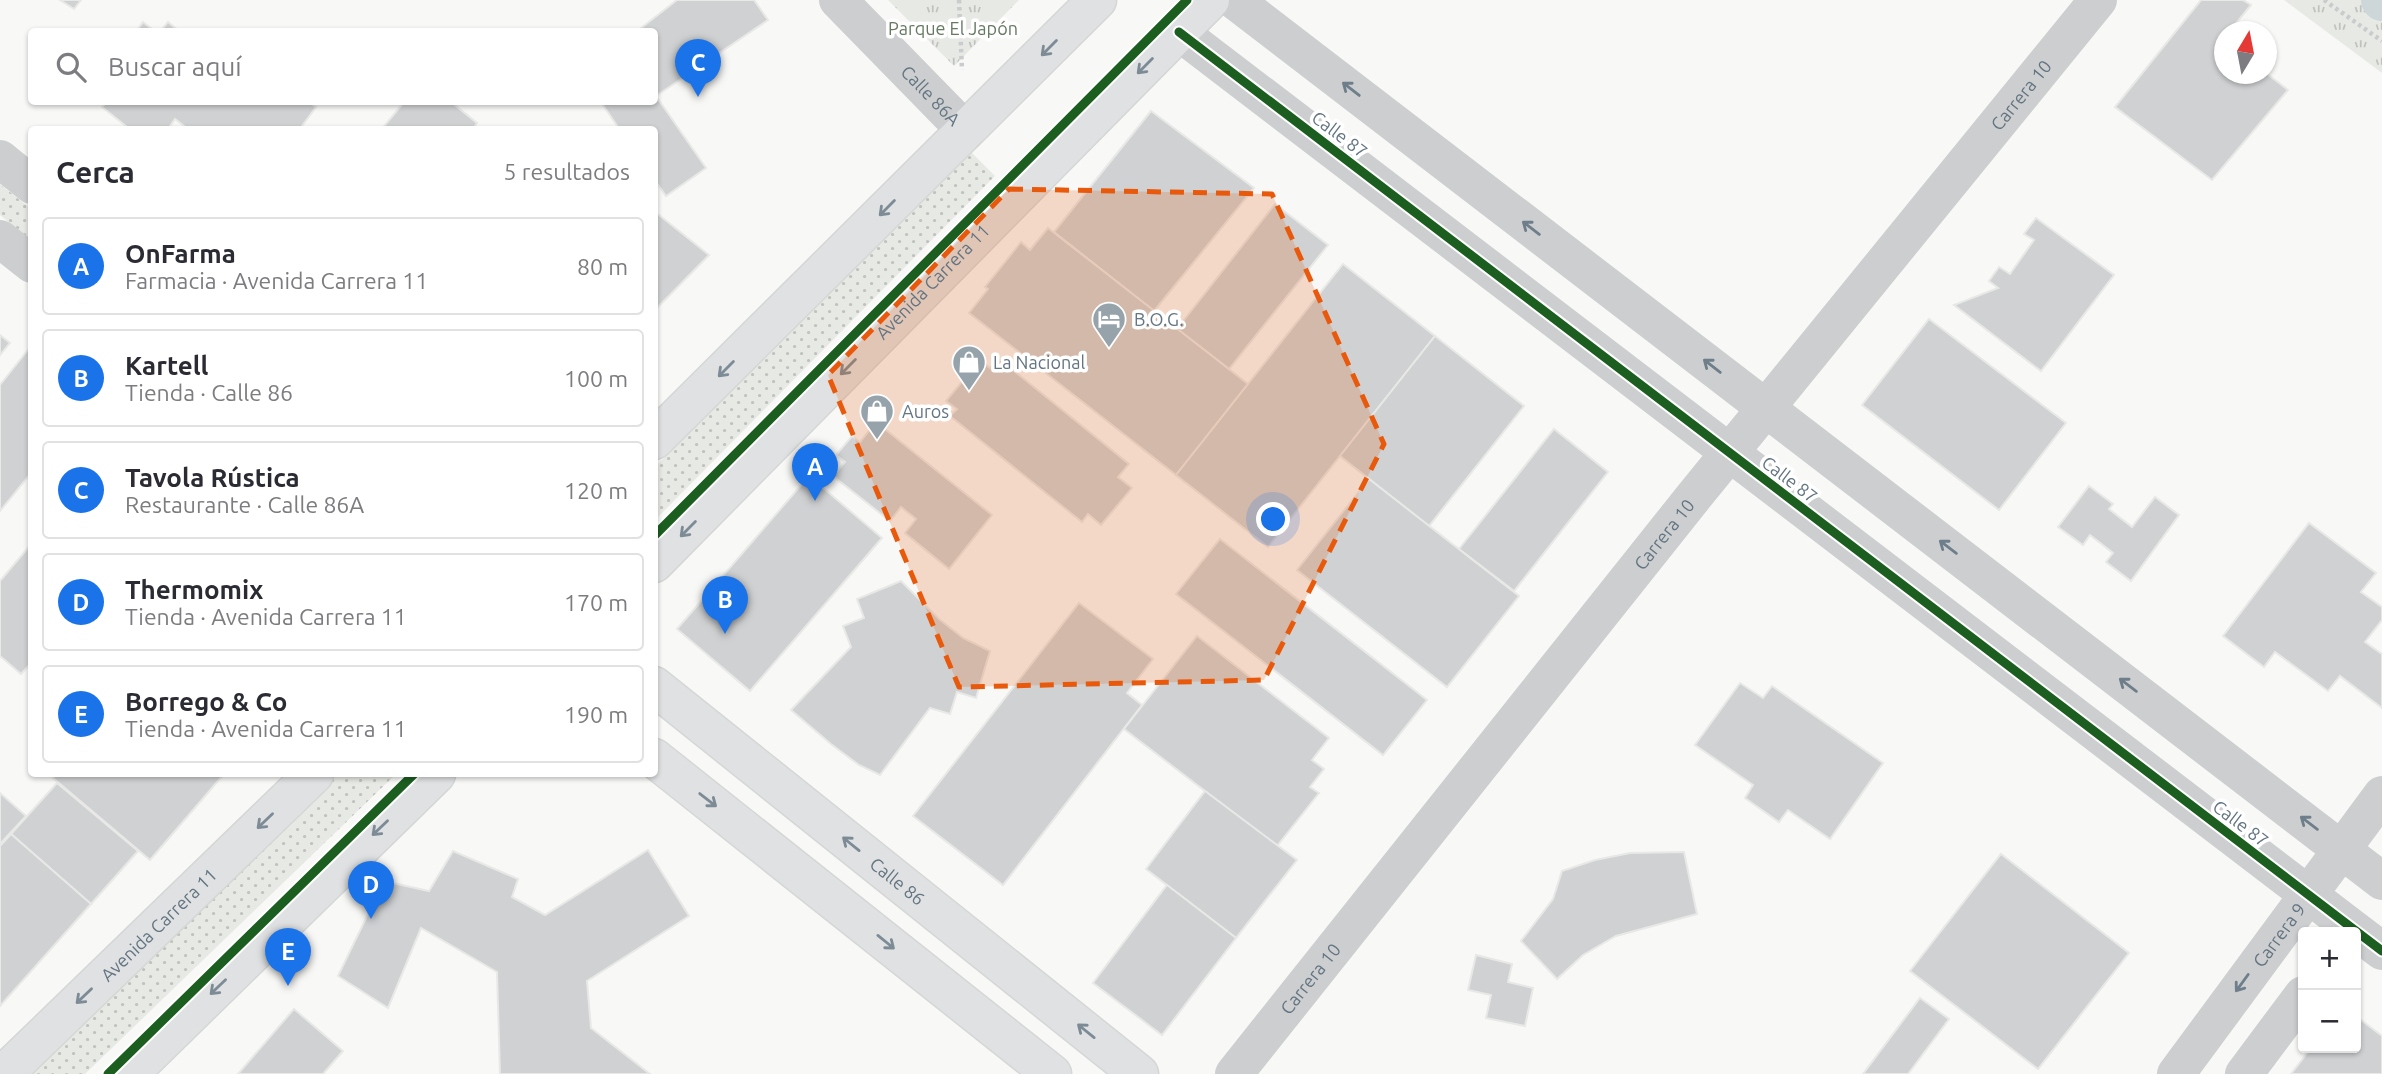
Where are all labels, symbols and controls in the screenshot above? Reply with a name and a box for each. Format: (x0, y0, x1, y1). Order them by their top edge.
park label: Parque El Japón (888, 18, 1018, 38)
north arrow (2214, 21, 2277, 84)
search box (28, 28, 658, 105)
pin: C (675, 39, 721, 97)
one-way arrow (1041, 39, 1058, 56)
icon: search (52, 48, 90, 86)
text: Buscar aquí (108, 52, 242, 81)
street label: Carrera 10 (1986, 56, 2055, 134)
one-way arrow (1137, 57, 1154, 74)
street label: Calle 86A (897, 61, 965, 129)
one-way arrow (1342, 82, 1360, 97)
street label: Calle 87 (1308, 107, 1372, 161)
text: Cerca (56, 155, 135, 189)
text: 5 resultados (504, 159, 630, 184)
one-way arrow (879, 200, 896, 217)
street label: Avenida Carrera 11 (871, 220, 993, 343)
one-way arrow (1522, 220, 1541, 235)
text: OnFarma (125, 239, 236, 268)
text: A (73, 254, 89, 279)
text: 80 m (577, 254, 628, 279)
text: Farmacia · Avenida Carrera 11 (125, 268, 428, 293)
hotel icon: B.O.G. (1090, 300, 1128, 349)
place label: B.O.G. (1134, 309, 1184, 329)
shop icon: La Nacional (950, 343, 988, 392)
text: Kartell (125, 351, 208, 380)
place label: La Nacional (993, 352, 1085, 372)
one-way arrow (839, 359, 856, 376)
one-way arrow (1703, 359, 1721, 374)
one-way arrow (718, 360, 735, 377)
text: B (73, 366, 89, 391)
text: 100 m (564, 366, 628, 391)
text: Tienda · Calle 86 (125, 380, 293, 405)
shop icon: Auros (858, 392, 896, 441)
place label: Auros (902, 401, 949, 421)
pin: A (792, 443, 838, 501)
street label: Calle 87 (1758, 452, 1822, 506)
text: Tavola Rústica (125, 463, 300, 492)
text: C (74, 478, 88, 503)
text: 120 m (564, 478, 628, 503)
text: Restaurante · Calle 86A (125, 492, 364, 517)
street label: Carrera 10 (1630, 495, 1698, 573)
your location (1256, 502, 1290, 536)
one-way arrow (679, 520, 696, 537)
one-way arrow (1938, 540, 1957, 555)
text: Thermomix (125, 575, 263, 604)
pin: B (702, 576, 748, 634)
text: D (73, 590, 89, 615)
text: 170 m (564, 590, 628, 615)
text: Tienda · Avenida Carrera 11 (125, 604, 407, 629)
one-way arrow (2120, 678, 2138, 693)
text: Borrego & Co (125, 687, 287, 716)
text: E (74, 702, 88, 727)
text: 190 m (564, 702, 628, 727)
text: Tienda · Avenida Carrera 11 (125, 716, 407, 741)
one-way arrow (698, 793, 717, 808)
street label: Calle 87 (2209, 796, 2273, 850)
one-way arrow (257, 812, 274, 829)
one-way arrow (2300, 816, 2319, 831)
one-way arrow (372, 820, 389, 837)
one-way arrow (842, 836, 860, 851)
street label: Calle 86 (866, 853, 929, 909)
pin: D (348, 861, 394, 919)
street label: Avenida Carrera 11 (97, 864, 220, 985)
street label: Carrera 9 (2249, 899, 2309, 971)
map controls (2298, 927, 2361, 1053)
button: + (2298, 927, 2361, 990)
pin: E (265, 928, 311, 986)
one-way arrow (876, 934, 895, 949)
street label: Carrera 10 (1276, 939, 1344, 1018)
one-way arrow (2235, 973, 2250, 992)
one-way arrow (209, 979, 226, 996)
one-way arrow (76, 988, 93, 1005)
button: − (2298, 990, 2361, 1053)
one-way arrow (1077, 1024, 1095, 1039)

